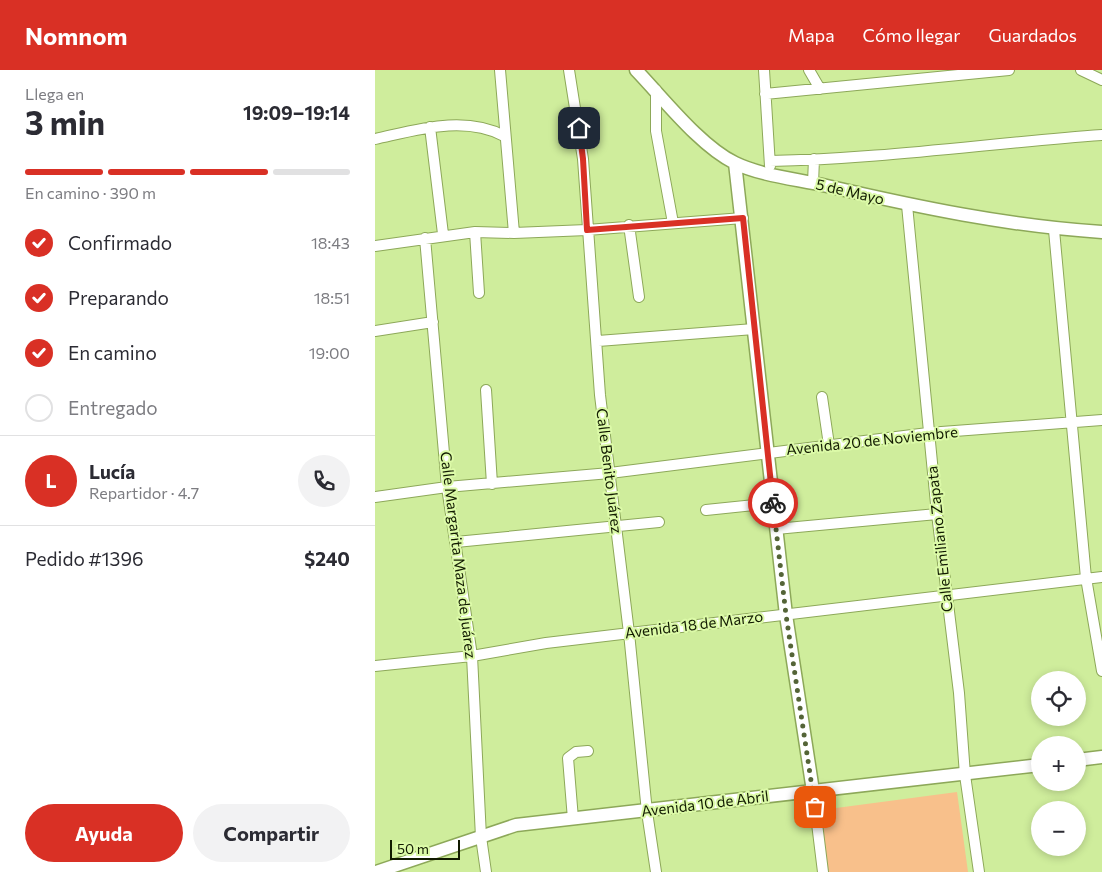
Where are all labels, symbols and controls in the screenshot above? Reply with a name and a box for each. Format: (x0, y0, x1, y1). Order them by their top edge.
text: Nomnom (25, 21, 127, 50)
text: Mapa (788, 24, 835, 46)
text: Cómo llegar (863, 24, 960, 46)
text: Guardados (988, 24, 1077, 46)
text: Llega en (25, 84, 84, 103)
text: 19:09–19:14 (243, 101, 350, 124)
text: 3 min (25, 102, 105, 142)
pin (558, 107, 600, 149)
icon: home (565, 114, 593, 142)
street label: 5 de Mayo (814, 174, 886, 208)
text: En camino · 390 m (25, 183, 156, 202)
icon: check (25, 229, 53, 257)
text: Confirmado (68, 231, 172, 254)
text: 18:43 (311, 233, 350, 252)
icon: check (25, 284, 53, 312)
text: Preparando (68, 286, 169, 309)
text: 18:51 (314, 288, 350, 307)
icon: check (25, 339, 53, 367)
text: En camino (68, 341, 157, 364)
text: 19:00 (309, 343, 350, 362)
text: Entregado (68, 396, 158, 419)
street label: Calle Benito Juárez (593, 407, 627, 535)
street label: Avenida 20 de Noviembre (785, 422, 959, 458)
street label: Calle Margarita Maza de Juárez (437, 450, 481, 659)
button: phone (298, 455, 350, 507)
text: Lucía (89, 460, 135, 483)
street label: Calle Emiliano Zapata (922, 465, 956, 613)
text: L (45, 469, 57, 492)
courier (748, 478, 798, 528)
text: Repartidor · 4.7 (89, 483, 199, 502)
icon: bike (759, 489, 787, 517)
text: Pedido #1396 (25, 547, 143, 570)
text: $240 (304, 547, 350, 570)
street label: Avenida 18 de Marzo (624, 607, 764, 641)
map controls (1031, 671, 1086, 856)
button: locate (1031, 671, 1086, 726)
button: + (1031, 736, 1086, 791)
street label: Avenida 10 de Abril (640, 786, 770, 820)
pin (794, 786, 836, 828)
icon: bag (801, 793, 829, 821)
button: − (1031, 801, 1086, 856)
button: Ayuda (25, 804, 183, 862)
button: Compartir (193, 804, 350, 862)
scale bar (390, 837, 460, 860)
text: 50 m (397, 840, 429, 857)

